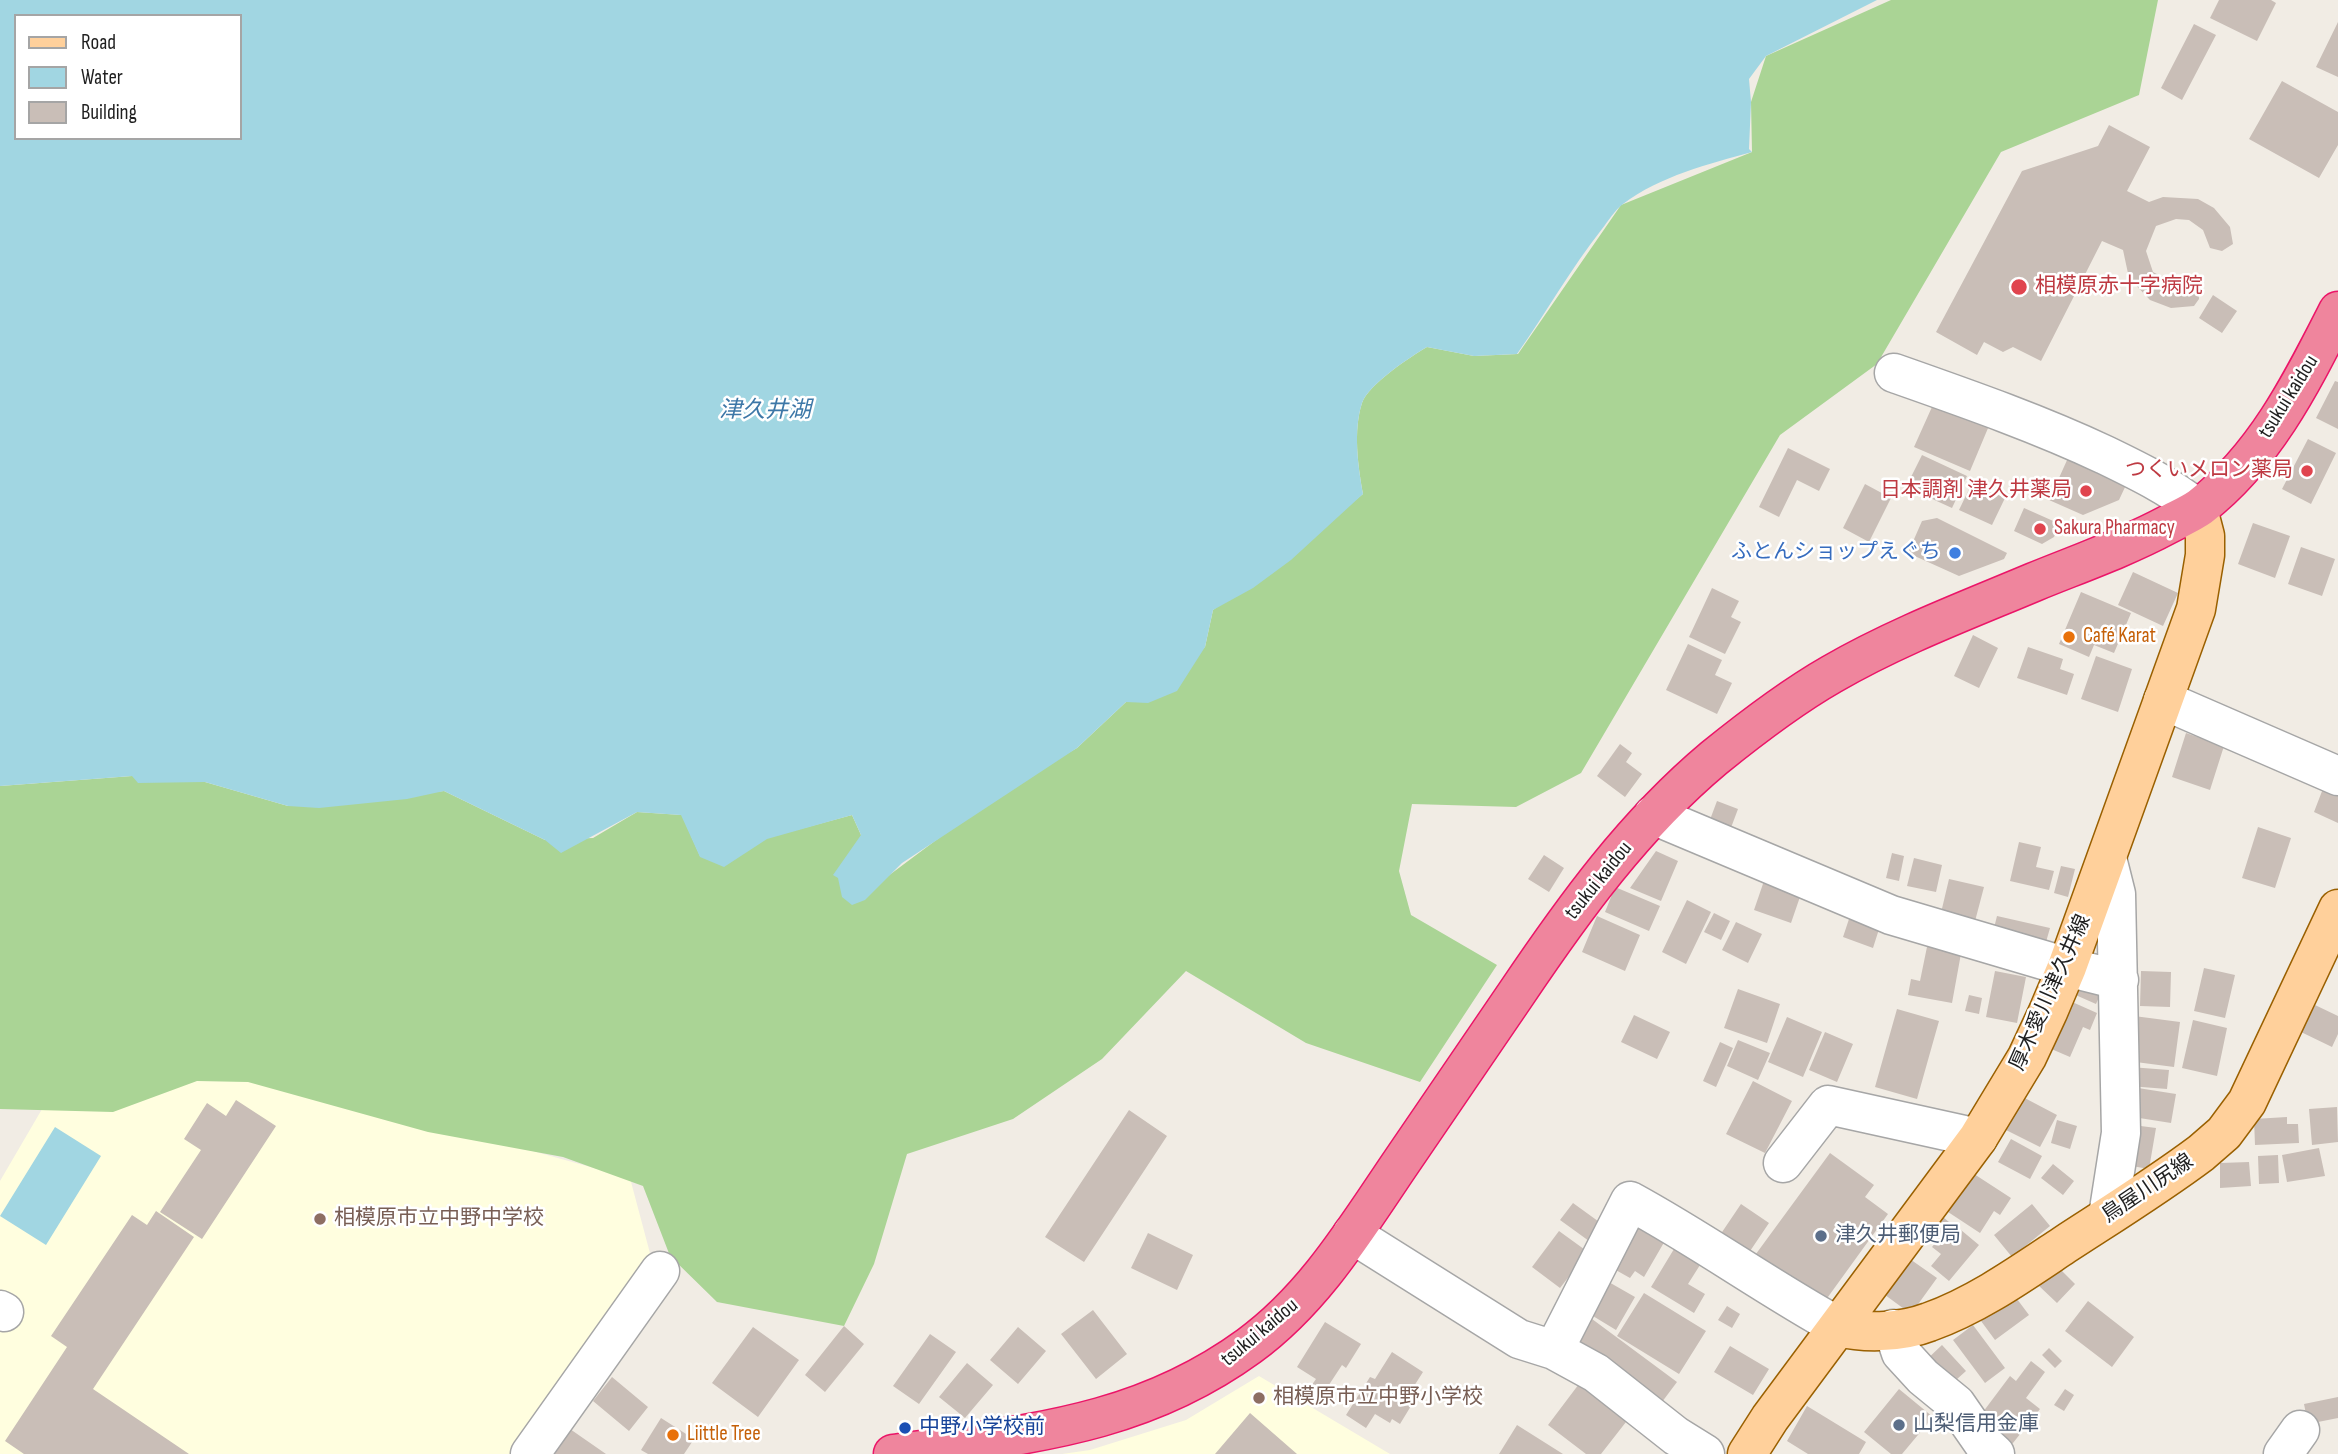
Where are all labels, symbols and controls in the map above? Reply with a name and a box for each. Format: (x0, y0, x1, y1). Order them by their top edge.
legend (14, 14, 242, 140)
text: Road (81, 30, 116, 55)
text: Water (81, 65, 123, 90)
text: Building (81, 100, 137, 125)
place label: 相模原赤十字病院 (2035, 274, 2203, 300)
marker: 相模原赤十字病院 (2009, 277, 2029, 297)
street label: tsukui kaidou (2254, 351, 2324, 443)
water label: 津久井湖 (719, 397, 811, 425)
place label: つくいメロン薬局 (2125, 458, 2293, 484)
marker: つくいメロン薬局 (2299, 463, 2315, 479)
place label: 日本調剤 津久井薬局 (1880, 478, 2072, 504)
marker: 日本調剤 津久井薬局 (2078, 483, 2094, 499)
place label: Sakura Pharmacy (2054, 516, 2175, 542)
marker: Sakura Pharmacy (2032, 521, 2048, 537)
place label: ふとんショップえぐち (1731, 540, 1941, 566)
marker: ふとんショップえぐち (1947, 545, 1963, 561)
place label: Café Karat (2083, 624, 2156, 650)
marker: Café Karat (2061, 629, 2077, 645)
street label: tsukui kaidou (1560, 837, 1638, 925)
street label: 厚木愛川津久井線 (2005, 911, 2097, 1075)
street label: 鳥屋川尻線 (2097, 1149, 2199, 1229)
place label: 相模原市立中野中学校 (334, 1206, 544, 1232)
marker: 相模原市立中野中学校 (312, 1211, 328, 1227)
place label: 津久井郵便局 (1835, 1223, 1961, 1249)
marker: 津久井郵便局 (1813, 1228, 1829, 1244)
street label: tsukui kaidou (1216, 1293, 1304, 1373)
place label: 相模原市立中野小学校 (1273, 1385, 1483, 1411)
marker: 相模原市立中野小学校 (1251, 1390, 1267, 1406)
place label: 山梨信用金庫 (1913, 1412, 2039, 1438)
place label: 中野小学校前 (919, 1415, 1045, 1441)
marker: 山梨信用金庫 (1891, 1417, 1907, 1433)
marker: 中野小学校前 (897, 1420, 913, 1436)
place label: Liittle Tree (687, 1422, 761, 1448)
marker: Liittle Tree (665, 1427, 681, 1443)

